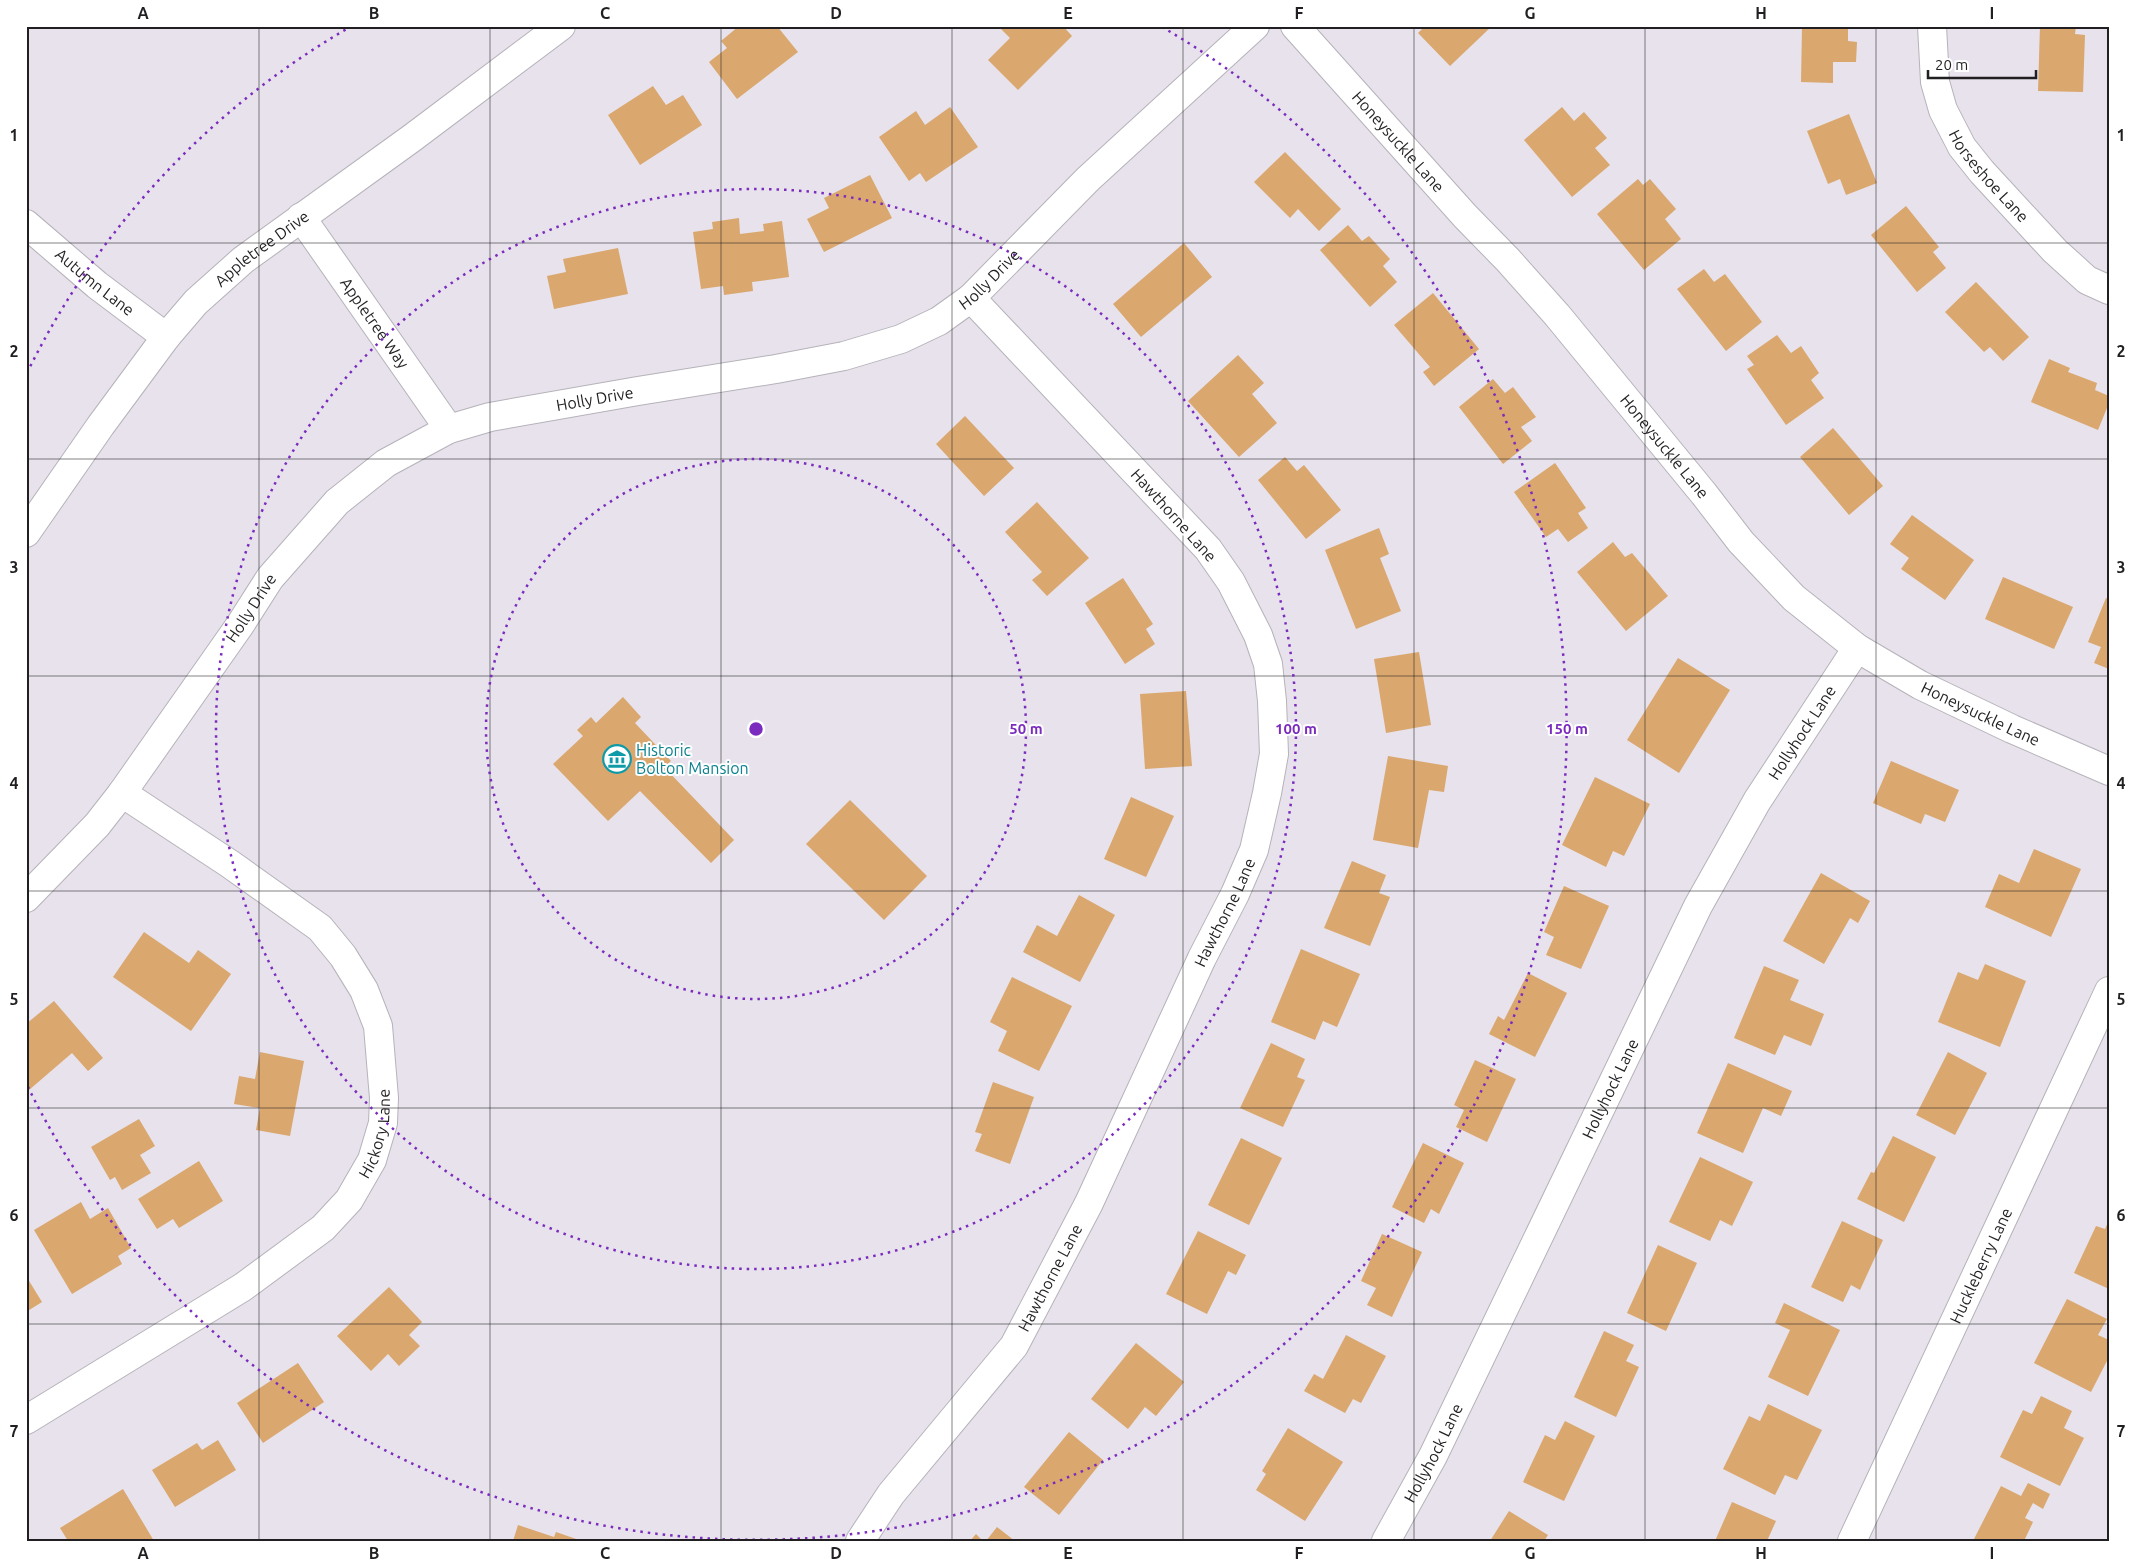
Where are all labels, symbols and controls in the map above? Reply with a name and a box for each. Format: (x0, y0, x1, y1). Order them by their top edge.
text: A (137, 4, 149, 22)
text: B (369, 4, 379, 22)
text: C (600, 4, 610, 22)
text: D (830, 4, 842, 22)
text: E (1063, 4, 1073, 22)
text: F (1295, 4, 1304, 22)
text: G (1524, 4, 1536, 22)
text: H (1755, 4, 1767, 22)
text: I (1990, 4, 1994, 22)
scale bar (1928, 48, 2035, 80)
text: 20 m (1935, 56, 1968, 73)
street label: Honeysuckle Lane (1349, 87, 1448, 196)
text: 1 (9, 126, 19, 144)
text: 1 (2116, 126, 2126, 144)
street label: Horseshoe Lane (1946, 127, 2032, 226)
street label: Appletree Drive (211, 207, 312, 290)
street label: Autumn Lane (52, 245, 138, 319)
street label: Holly Drive (955, 245, 1023, 313)
street label: Appletree Way (337, 274, 413, 372)
text: 2 (9, 342, 19, 360)
text: 2 (2116, 342, 2126, 360)
street label: Holly Drive (555, 383, 635, 414)
street label: Honeysuckle Lane (1617, 391, 1713, 502)
street label: Hawthorne Lane (1128, 465, 1220, 565)
text: 3 (9, 558, 19, 576)
text: 3 (2116, 558, 2126, 576)
street label: Holly Drive (222, 570, 280, 646)
street label: Honeysuckle Lane (1918, 678, 2043, 749)
street label: Hollyhock Lane (1765, 682, 1839, 783)
centre of rings (747, 720, 765, 738)
text: 50 m (1009, 720, 1043, 737)
text: 100 m (1275, 720, 1317, 737)
text: 150 m (1546, 720, 1588, 737)
place label: Historic Bolton Mansion (636, 741, 749, 777)
museum icon: Historic Bolton Mansion (602, 744, 632, 774)
text: 4 (9, 774, 19, 792)
text: 4 (2116, 774, 2126, 792)
street label: Hawthorne Lane (1190, 855, 1258, 969)
text: 5 (9, 990, 19, 1008)
text: 5 (2116, 990, 2126, 1008)
street label: Hollyhock Lane (1578, 1036, 1642, 1141)
street label: Hickory Lane (355, 1088, 393, 1181)
street label: Huckleberry Lane (1946, 1205, 2015, 1326)
text: 6 (9, 1206, 19, 1224)
text: 6 (2116, 1206, 2126, 1224)
street label: Hawthorne Lane (1014, 1221, 1085, 1334)
street label: Hollyhock Lane (1400, 1401, 1466, 1505)
text: 7 (9, 1422, 19, 1440)
text: 7 (2116, 1422, 2126, 1440)
text: A (137, 1544, 149, 1562)
text: B (369, 1544, 379, 1562)
text: C (600, 1544, 610, 1562)
text: D (830, 1544, 842, 1562)
text: E (1063, 1544, 1073, 1562)
text: F (1295, 1544, 1304, 1562)
text: G (1524, 1544, 1536, 1562)
text: H (1755, 1544, 1767, 1562)
text: I (1990, 1544, 1994, 1562)

